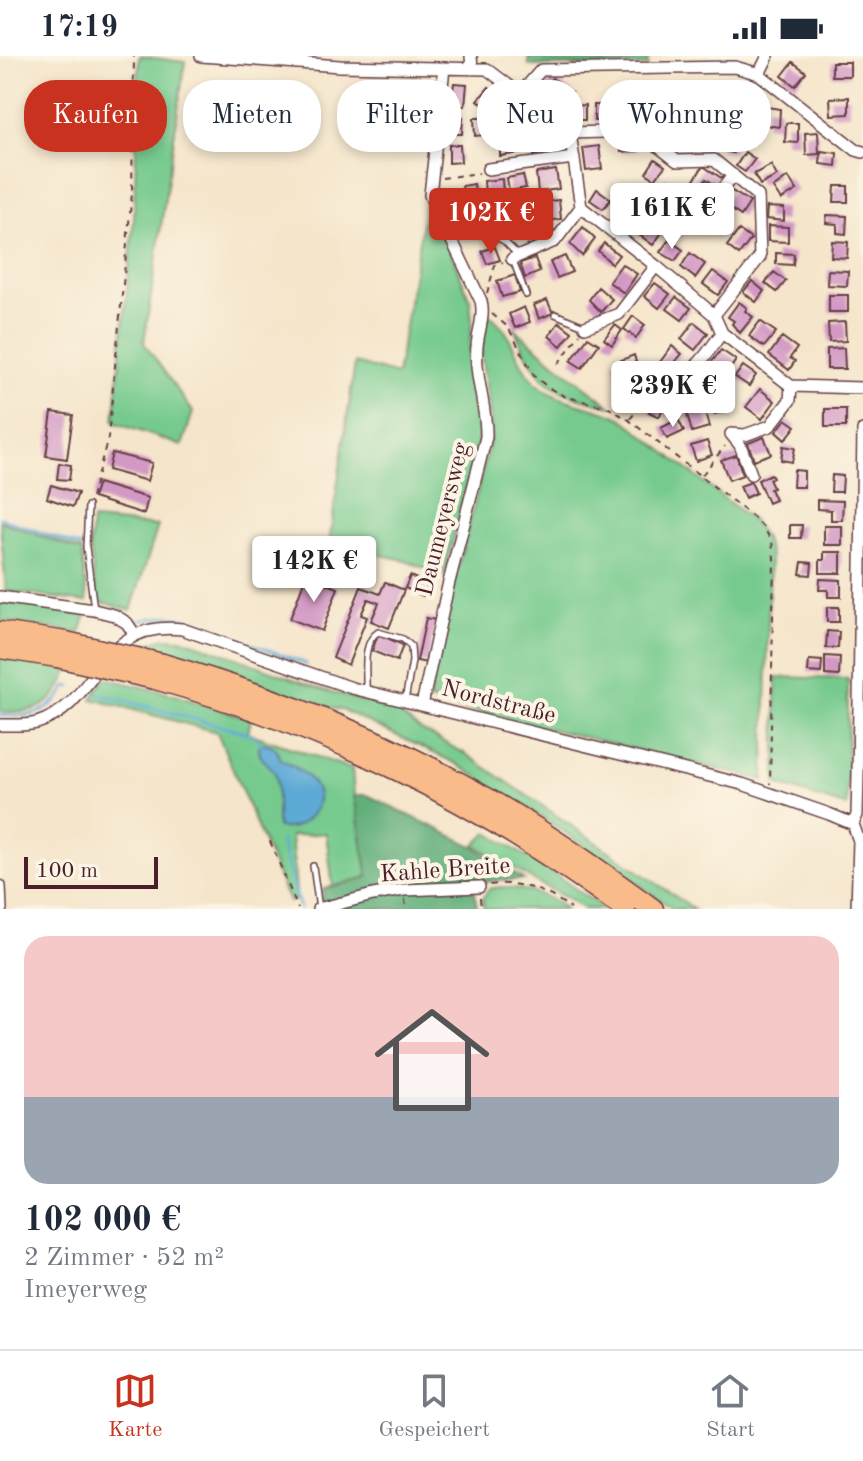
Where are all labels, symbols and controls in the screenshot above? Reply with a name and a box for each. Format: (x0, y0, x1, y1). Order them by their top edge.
text: 17:19 (40, 13, 118, 43)
chip: Kaufen (24, 80, 167, 152)
chip: Mieten (183, 80, 321, 152)
chip: Filter (337, 80, 461, 152)
chip: Neu (477, 80, 583, 152)
chip: Wohnung (599, 80, 771, 152)
pin: 161K € (607, 183, 737, 251)
pin: 102K € (426, 188, 556, 256)
text: 161K € (628, 196, 716, 222)
text: 102K € (447, 201, 535, 227)
pin: 239K € (608, 361, 738, 429)
text: 239K € (629, 374, 717, 400)
street label: Daumeyersweg (413, 440, 475, 599)
pin: 142K € (249, 536, 379, 604)
text: 142K € (270, 549, 358, 575)
street label: Nordstraße (439, 677, 558, 729)
scale bar (24, 853, 158, 889)
street label: Kahle Breite (379, 854, 511, 888)
text: 100 m (36, 860, 98, 882)
icon: home (360, 988, 504, 1132)
text: 102 000 € (24, 1204, 181, 1238)
text: 2 Zimmer · 52 m² (24, 1245, 224, 1271)
text: Imeyerweg (24, 1277, 147, 1303)
tab: Karte (108, 1369, 162, 1444)
tab: Gespeichert (379, 1369, 490, 1444)
tab: Start (706, 1369, 755, 1444)

